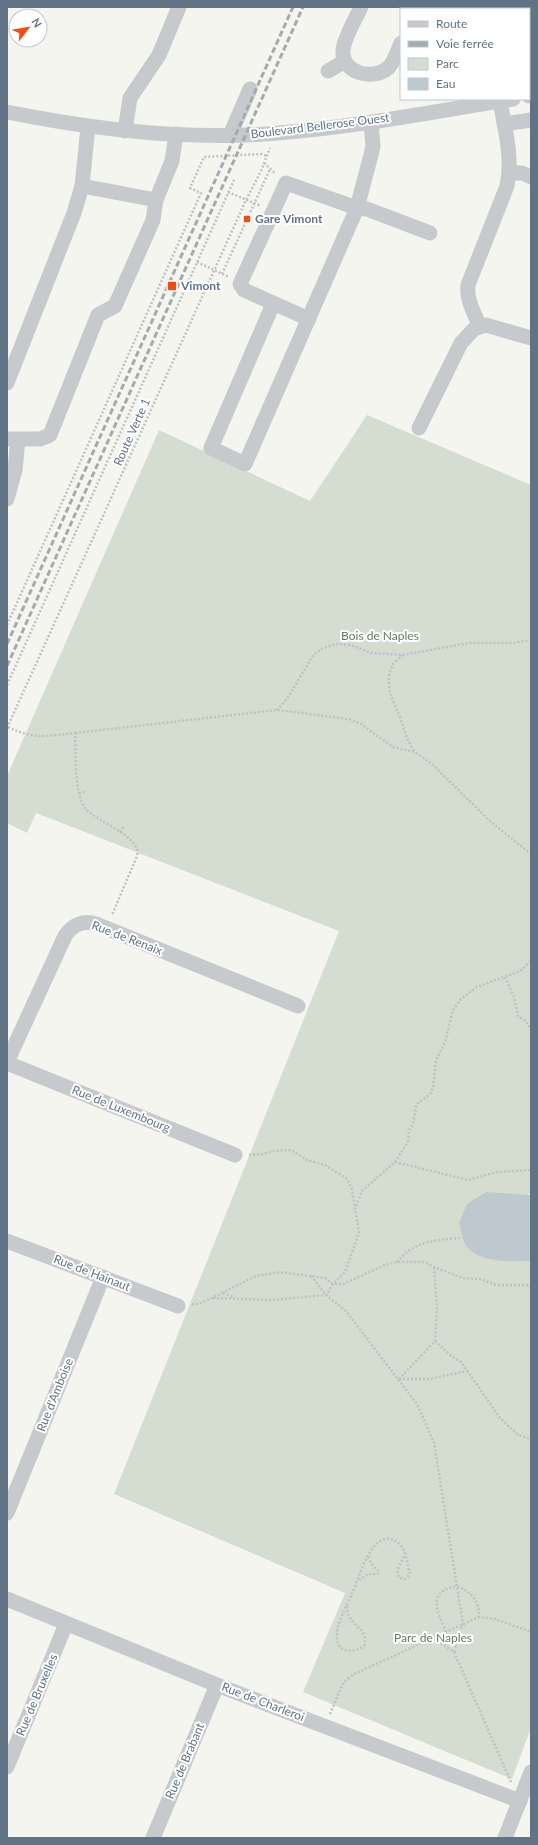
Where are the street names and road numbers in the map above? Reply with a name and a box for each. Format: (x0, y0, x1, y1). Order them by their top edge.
street label: Boulevard Bellerose Ouest (250, 109, 391, 141)
street label: Route Verte 1 (110, 396, 153, 468)
street label: Rue de Renaix (90, 917, 165, 958)
street label: Rue de Luxembourg (70, 1082, 172, 1135)
street label: Rue de Hainaut (52, 1251, 133, 1294)
street label: Rue d'Amboise (33, 1356, 76, 1434)
street label: Rue de Bruxelles (13, 1652, 61, 1738)
street label: Rue de Charleroi (220, 1679, 307, 1724)
street label: Rue de Brabant (162, 1720, 208, 1801)

